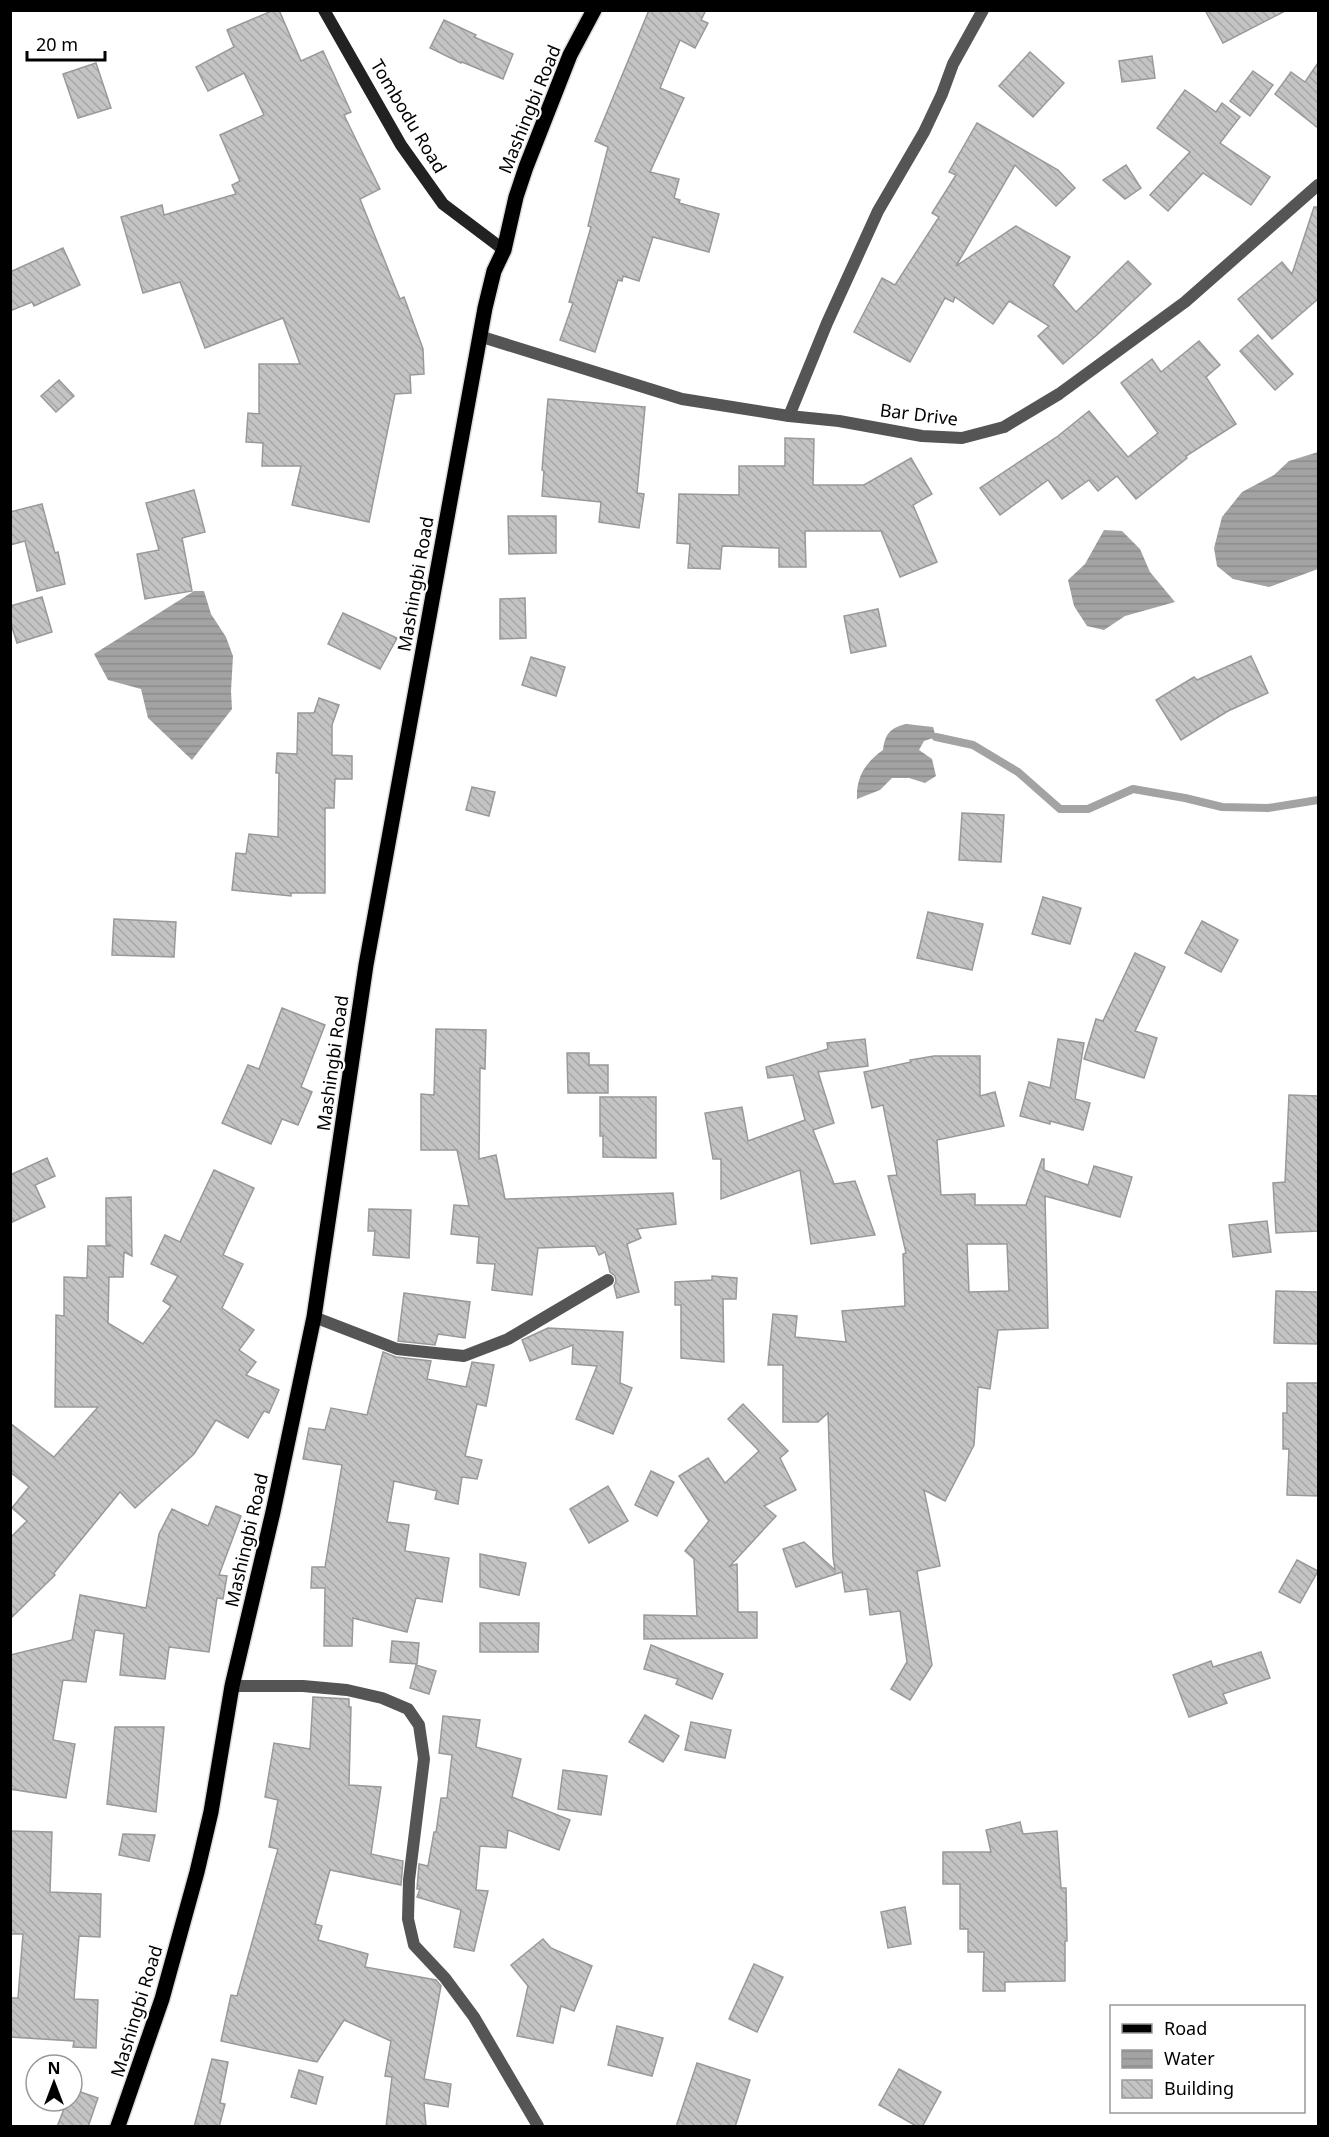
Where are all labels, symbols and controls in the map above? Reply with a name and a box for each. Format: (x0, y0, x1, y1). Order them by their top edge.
scale bar (27, 24, 105, 62)
text: 20 m (36, 32, 78, 56)
street label: Mashingbi Road (492, 41, 566, 177)
street label: Tombodu Road (366, 55, 452, 177)
street label: Bar Drive (879, 397, 959, 431)
street label: Mashingbi Road (391, 515, 439, 653)
street label: Mashingbi Road (311, 994, 353, 1132)
street label: Mashingbi Road (219, 1471, 273, 1609)
street label: Mashingbi Road (105, 1942, 167, 2080)
legend (1110, 2005, 1305, 2113)
text: Road (1164, 2016, 1207, 2040)
text: Water (1164, 2046, 1215, 2070)
north arrow (24, 2053, 84, 2113)
text: N (47, 2057, 61, 2079)
text: Building (1164, 2076, 1234, 2100)

